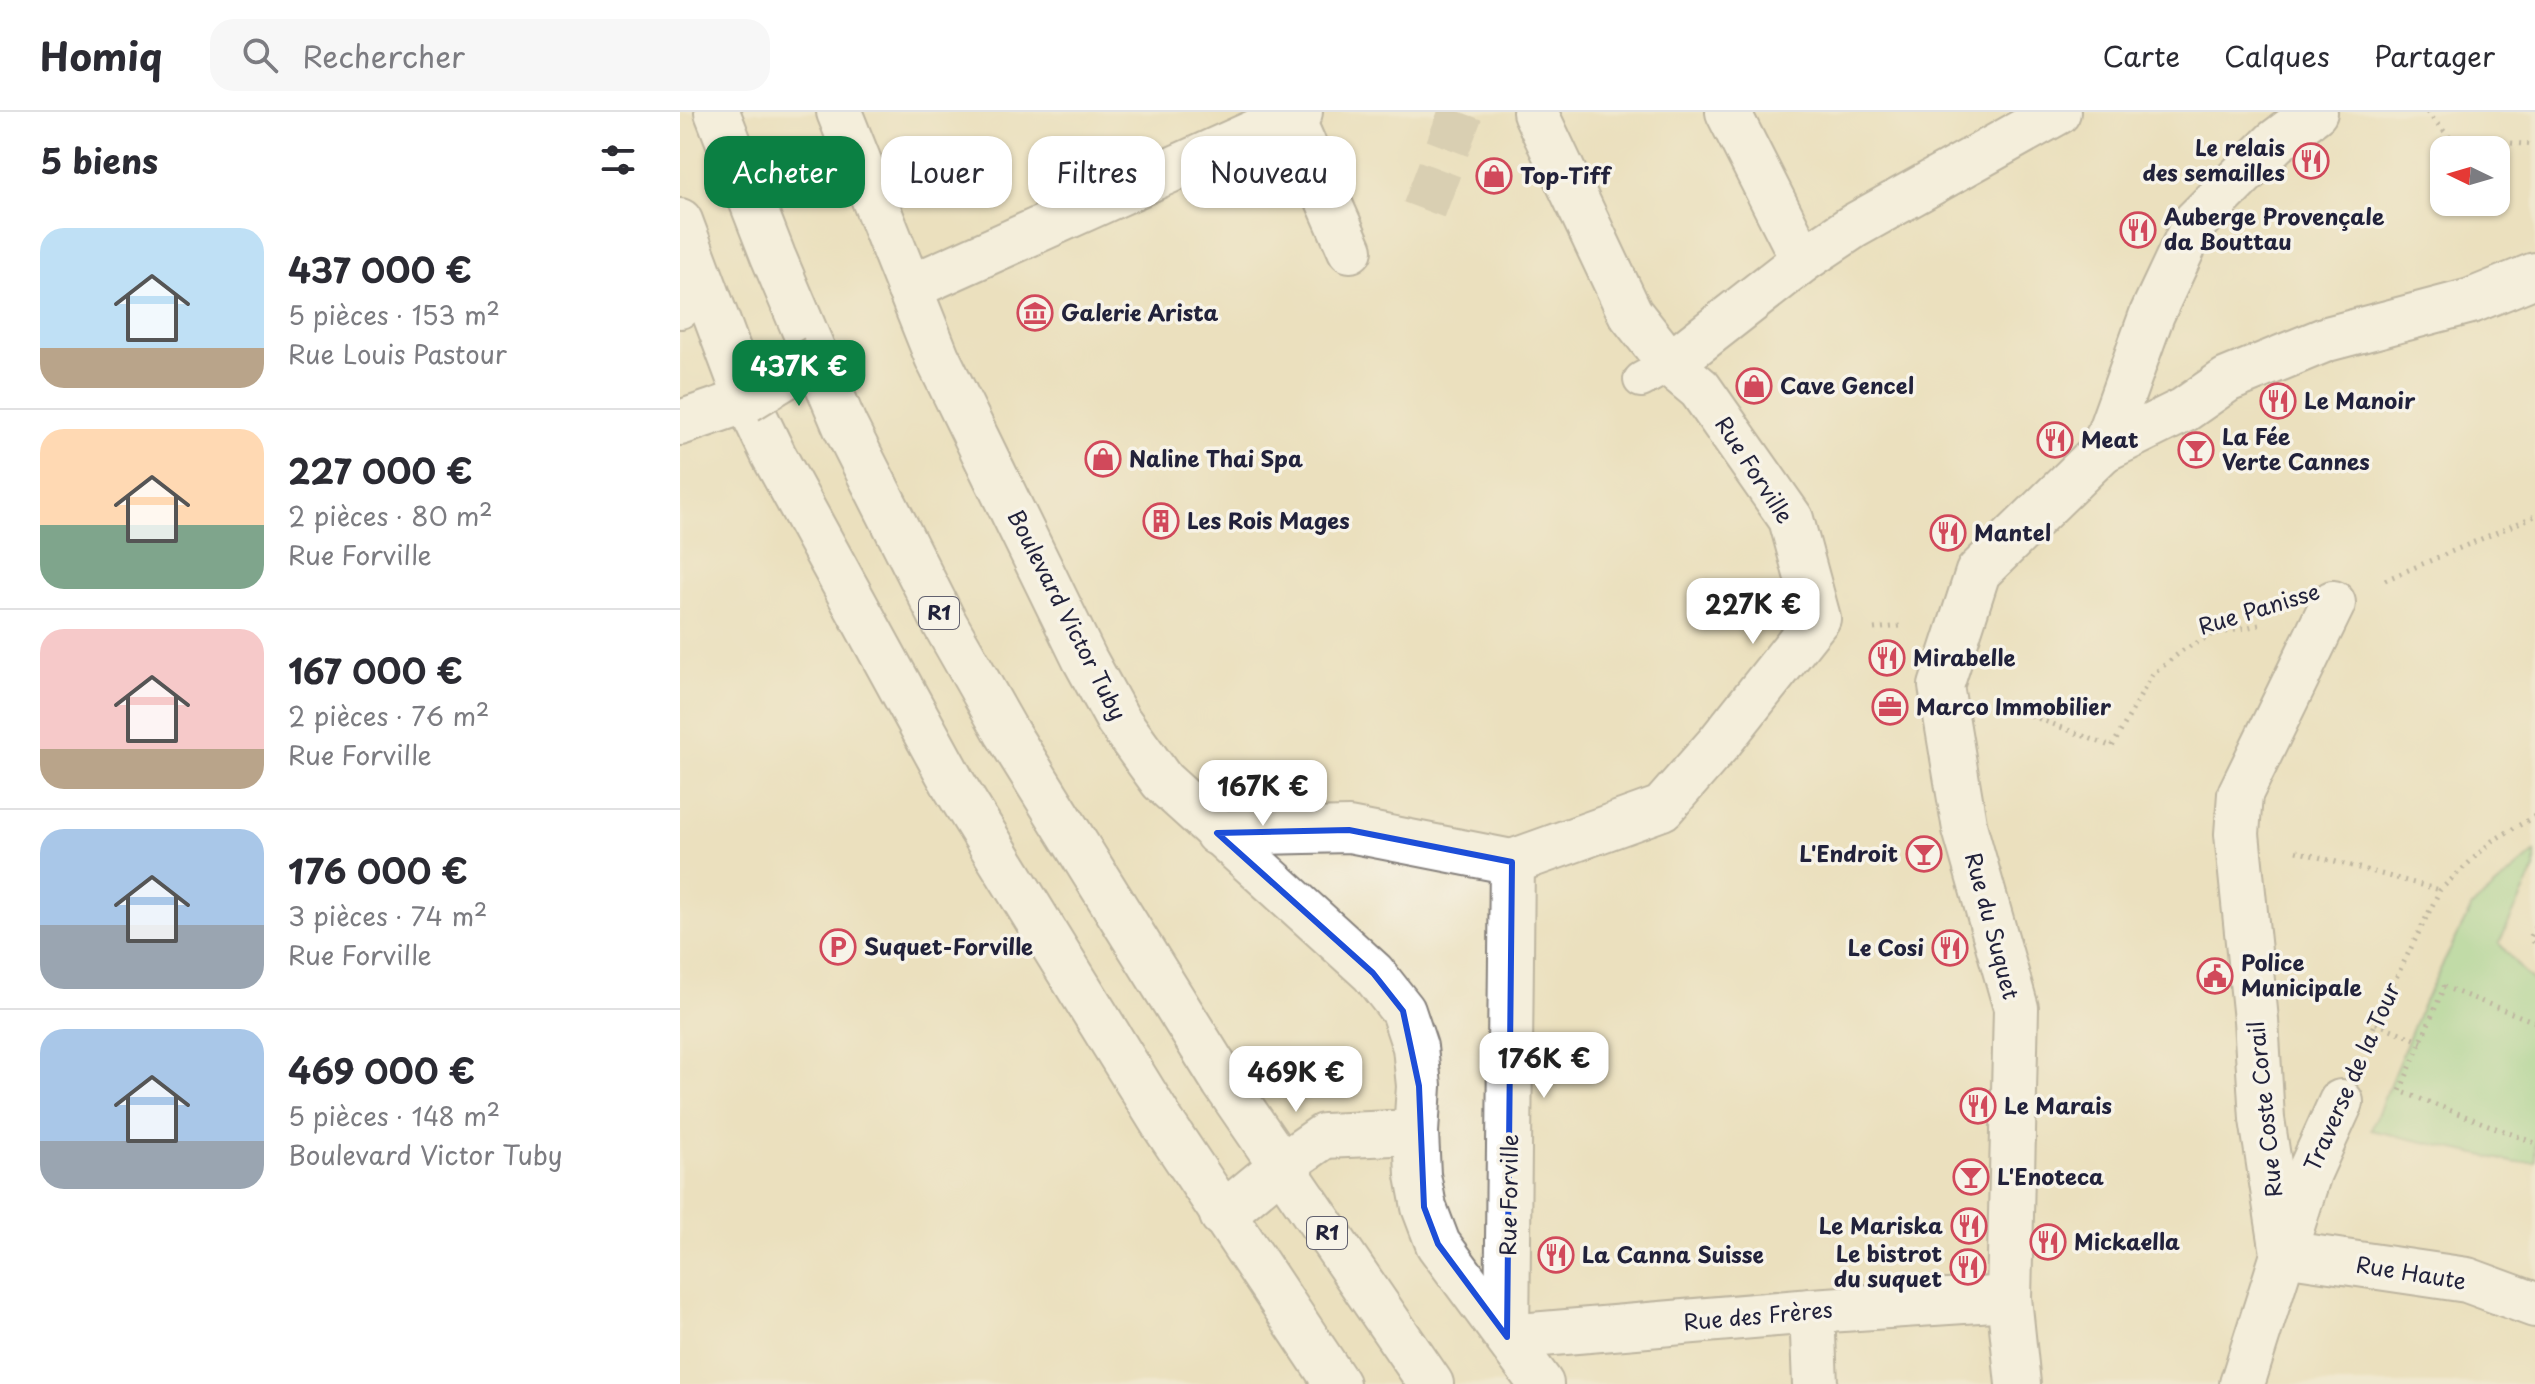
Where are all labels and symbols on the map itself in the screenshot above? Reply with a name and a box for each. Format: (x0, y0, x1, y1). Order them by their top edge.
place label: Le relais des semailles (2142, 130, 2285, 188)
north arrow (2430, 136, 2510, 216)
restaurant icon: Le relais des semailles (2292, 142, 2330, 180)
shop icon: Top-Tiff (1475, 157, 1513, 195)
place label: Top-Tiff (1520, 158, 1612, 191)
place label: Auberge Provençale da Bouttau (2164, 199, 2385, 257)
restaurant icon: Auberge Provençale da Bouttau (2119, 211, 2157, 249)
museum icon: Galerie Arista (1016, 294, 1054, 332)
place label: Galerie Arista (1061, 295, 1218, 328)
pin: 437K € (734, 340, 864, 408)
shop icon: Cave Gencel (1735, 367, 1773, 405)
place label: Cave Gencel (1780, 368, 1914, 401)
restaurant icon: Le Manoir (2259, 382, 2297, 420)
place label: Le Manoir (2304, 383, 2416, 416)
street label: Rue Forville (1708, 409, 1802, 529)
place label: La Fée Verte Cannes (2222, 419, 2370, 477)
restaurant icon: Meat (2036, 421, 2074, 459)
place label: Meat (2081, 422, 2139, 455)
bar icon: La Fée Verte Cannes (2177, 431, 2215, 469)
shop icon: Naline Thai Spa (1084, 440, 1122, 478)
place label: Naline Thai Spa (1129, 441, 1303, 474)
building icon: Les Rois Mages (1142, 502, 1180, 540)
street label: Boulevard Victor Tuby (1001, 503, 1136, 725)
place label: Les Rois Mages (1187, 503, 1350, 536)
restaurant icon: Mantel (1929, 514, 1967, 552)
place label: Mantel (1974, 515, 2051, 548)
street label: Rue Panisse (2194, 573, 2323, 642)
pin: 227K € (1688, 578, 1818, 646)
road number: R1 (919, 597, 959, 629)
restaurant icon: Mirabelle (1868, 639, 1906, 677)
place label: Mirabelle (1913, 640, 2016, 673)
office icon: Marco Immobilier (1871, 688, 1909, 726)
place label: Marco Immobilier (1916, 689, 2112, 722)
pin: 167K € (1198, 760, 1328, 828)
bar icon: L'Endroit (1905, 835, 1943, 873)
place label: L'Endroit (1799, 836, 1898, 869)
street label: Rue du Suquet (1958, 848, 2029, 1003)
parking icon: Suquet-Forville (819, 928, 857, 966)
place label: Suquet-Forville (864, 929, 1033, 962)
restaurant icon: Le Cosi (1931, 929, 1969, 967)
place label: Le Cosi (1848, 930, 1924, 963)
place label: Police Municipale (2241, 945, 2363, 1003)
public building icon: Police Municipale (2196, 957, 2234, 995)
street label: Traverse de la Tour (2294, 976, 2407, 1176)
street label: Rue Coste Corail (2238, 1019, 2289, 1199)
pin: 176K € (1479, 1032, 1609, 1100)
pin: 469K € (1231, 1046, 1361, 1114)
restaurant icon: Le Marais (1959, 1087, 1997, 1125)
place label: Le Marais (2004, 1088, 2112, 1121)
street label: Rue Forville (1490, 1134, 1525, 1256)
bar icon: L'Enoteca (1952, 1158, 1990, 1196)
place label: L'Enoteca (1997, 1159, 2104, 1192)
restaurant icon: Le Mariska (1950, 1207, 1988, 1245)
place label: Le Mariska (1819, 1208, 1943, 1241)
road number: R1 (1307, 1217, 1347, 1249)
restaurant icon: Mickaella (2029, 1223, 2067, 1261)
place label: Mickaella (2074, 1224, 2180, 1257)
restaurant icon: La Canna Suisse (1537, 1236, 1575, 1274)
place label: Le bistrot du suquet (1834, 1236, 1942, 1294)
place label: La Canna Suisse (1582, 1237, 1764, 1270)
street label: Rue Haute (2354, 1247, 2469, 1296)
restaurant icon: Le bistrot du suquet (1949, 1248, 1987, 1286)
street label: Rue des Frères (1682, 1292, 1834, 1337)

